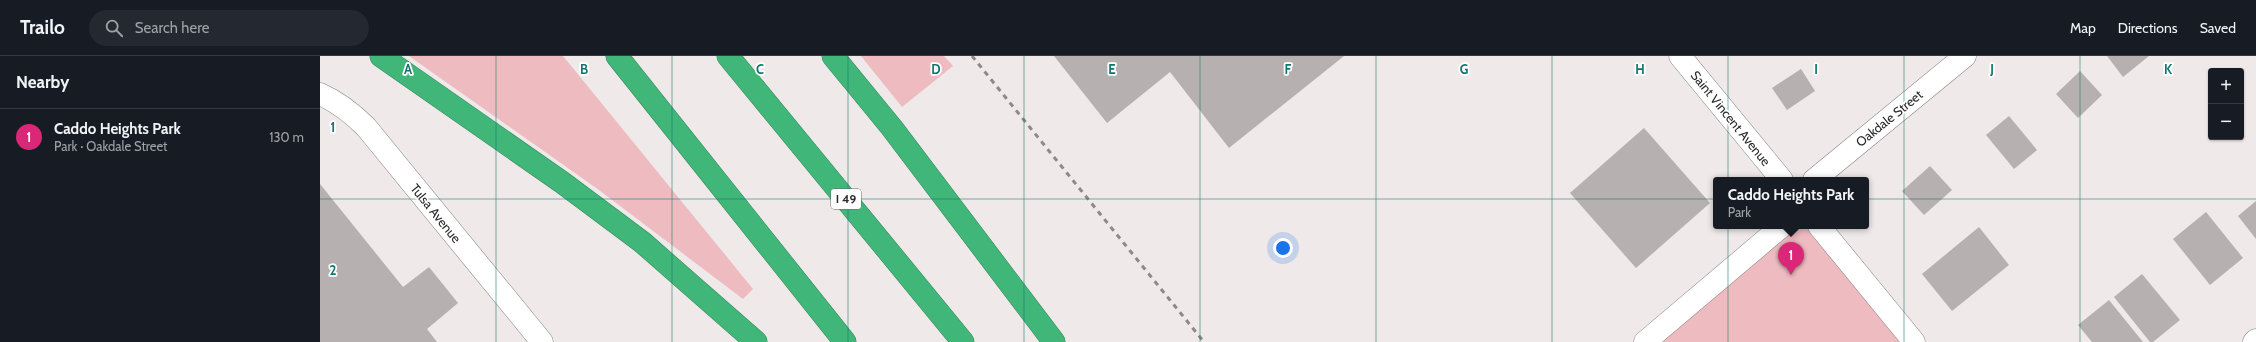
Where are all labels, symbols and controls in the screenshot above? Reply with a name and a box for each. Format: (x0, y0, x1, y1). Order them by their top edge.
search box (89, 10, 369, 46)
text: Trailo (20, 16, 65, 39)
icon: search (103, 17, 125, 39)
text: Search here (135, 19, 209, 37)
text: Map (2070, 19, 2096, 37)
text: Directions (2118, 19, 2178, 37)
text: Saved (2200, 19, 2236, 37)
text: A (404, 61, 413, 77)
text: B (580, 61, 588, 77)
text: C (756, 61, 764, 77)
text: D (931, 61, 941, 77)
text: E (1108, 61, 1116, 77)
text: F (1285, 61, 1292, 77)
text: G (1460, 61, 1469, 77)
text: H (1635, 61, 1645, 77)
text: I (1814, 61, 1818, 77)
text: J (1989, 61, 1994, 77)
text: K (2164, 61, 2173, 77)
street label: Saint Vincent Avenue (1688, 67, 1774, 169)
map controls (2208, 68, 2244, 140)
button: + (2208, 68, 2244, 104)
text: Nearby (16, 72, 69, 92)
street label: Oakdale Street (1852, 86, 1926, 150)
button: − (2208, 104, 2244, 140)
text: 1 (331, 119, 335, 135)
text: Caddo Heights Park (54, 120, 181, 138)
text: 1 (27, 129, 31, 145)
text: 130 m (269, 129, 304, 145)
text: Park · Oakdale Street (54, 138, 168, 154)
popup (1713, 177, 1869, 229)
street label: Tulsa Avenue (407, 180, 465, 246)
text: Caddo Heights Park (1728, 186, 1854, 204)
road number: I 49 (831, 189, 861, 209)
text: Park (1728, 204, 1751, 220)
your location (1273, 238, 1293, 258)
pin: 1 (1778, 242, 1804, 275)
text: 2 (330, 262, 337, 278)

